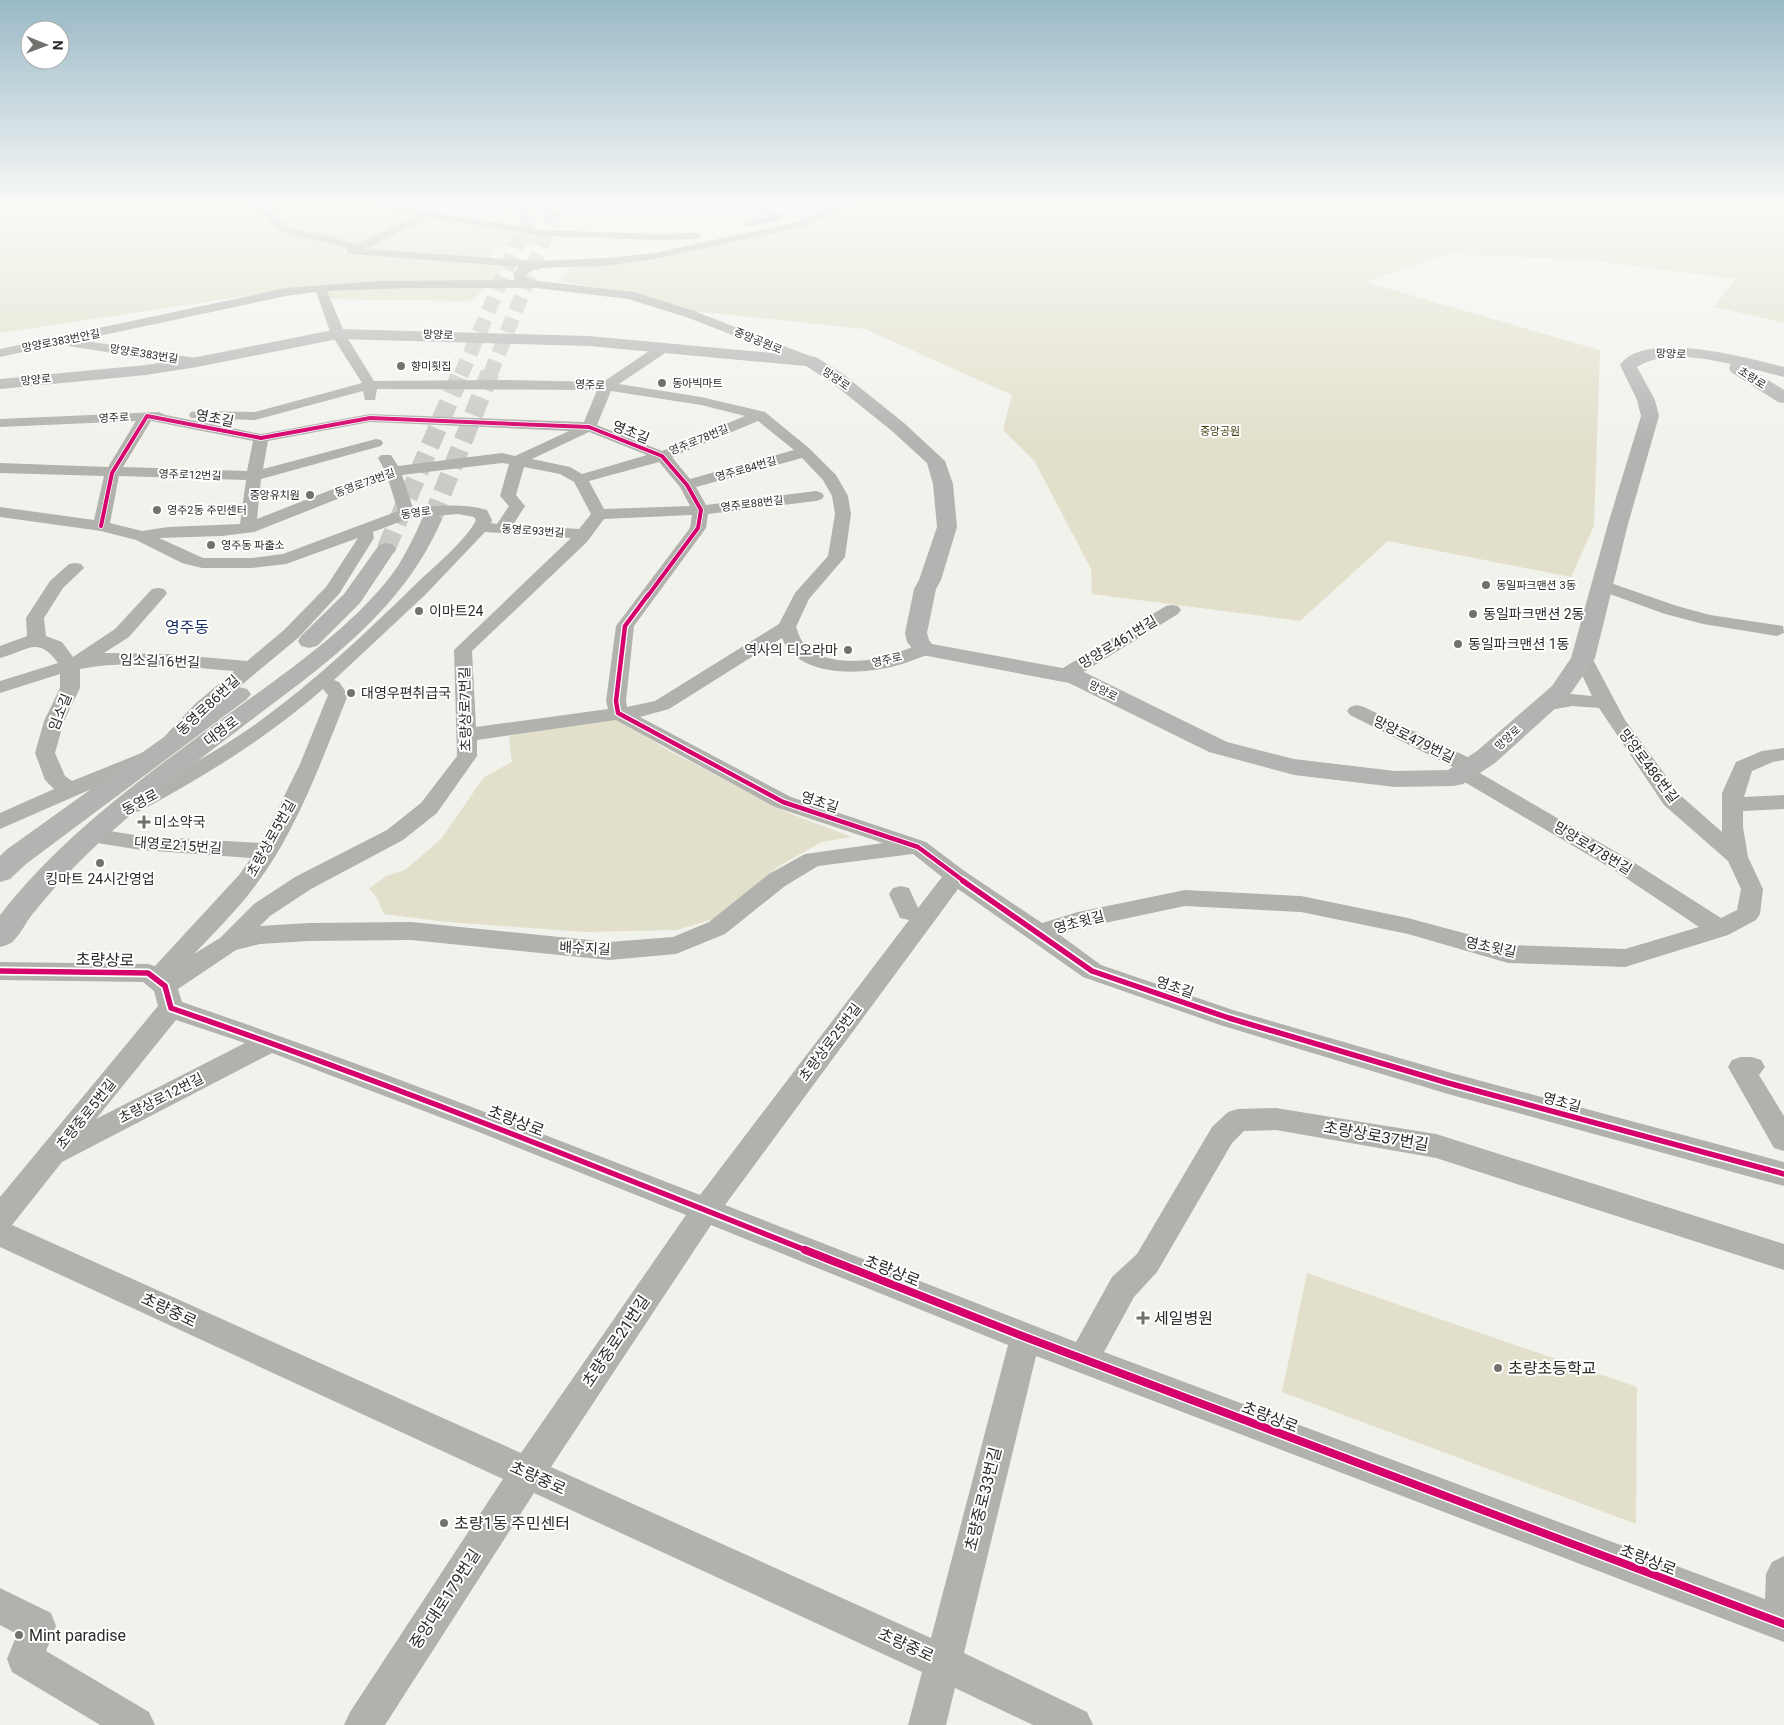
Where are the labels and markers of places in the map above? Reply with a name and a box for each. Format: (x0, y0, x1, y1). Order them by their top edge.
marker: 향미횟집 (395, 360, 407, 372)
place label: 향미횟집 (411, 360, 451, 373)
marker: 동아빅마트 (656, 377, 668, 389)
place label: 동아빅마트 (672, 377, 723, 390)
place label: 중앙유치원 (249, 489, 300, 502)
marker: 중앙유치원 (304, 489, 316, 501)
marker: 영주2동 주민센터 (151, 504, 163, 516)
place label: 영주2동 주민센터 (167, 504, 247, 517)
marker: 영주동 파출소 (205, 539, 217, 551)
place label: 영주동 파출소 (221, 539, 284, 552)
marker: 동일파크맨션 3동 (1480, 579, 1492, 591)
place label: 동일파크맨션 3동 (1496, 579, 1576, 592)
place label: 이마트24 (429, 603, 484, 619)
marker: 이마트24 (413, 605, 425, 617)
place label: 동일파크맨션 2동 (1483, 606, 1585, 622)
marker: 동일파크맨션 2동 (1467, 608, 1479, 620)
place label: 동일파크맨션 1동 (1468, 636, 1570, 652)
marker: 동일파크맨션 1동 (1452, 638, 1464, 650)
place label: 역사의 디오라마 (744, 642, 838, 658)
marker: 역사의 디오라마 (842, 644, 854, 656)
place label: 대영우편취급국 (361, 685, 451, 701)
marker: 대영우편취급국 (345, 687, 357, 699)
place label: 미소약국 (154, 814, 206, 830)
marker: 미소약국 (138, 816, 150, 828)
marker: 킹마트 24시간영업 (94, 857, 106, 869)
place label: 킹마트 24시간영업 (45, 871, 155, 887)
place label: 세일병원 (1154, 1309, 1213, 1328)
marker: 세일병원 (1136, 1311, 1150, 1325)
place label: 초량초등학교 (1508, 1359, 1596, 1378)
marker: 초량초등학교 (1492, 1362, 1504, 1374)
place label: 초량1동 주민센터 (454, 1514, 570, 1533)
marker: 초량1동 주민센터 (438, 1517, 450, 1529)
place label: Mint paradise (29, 1626, 126, 1645)
marker: Mint paradise (13, 1629, 25, 1641)

